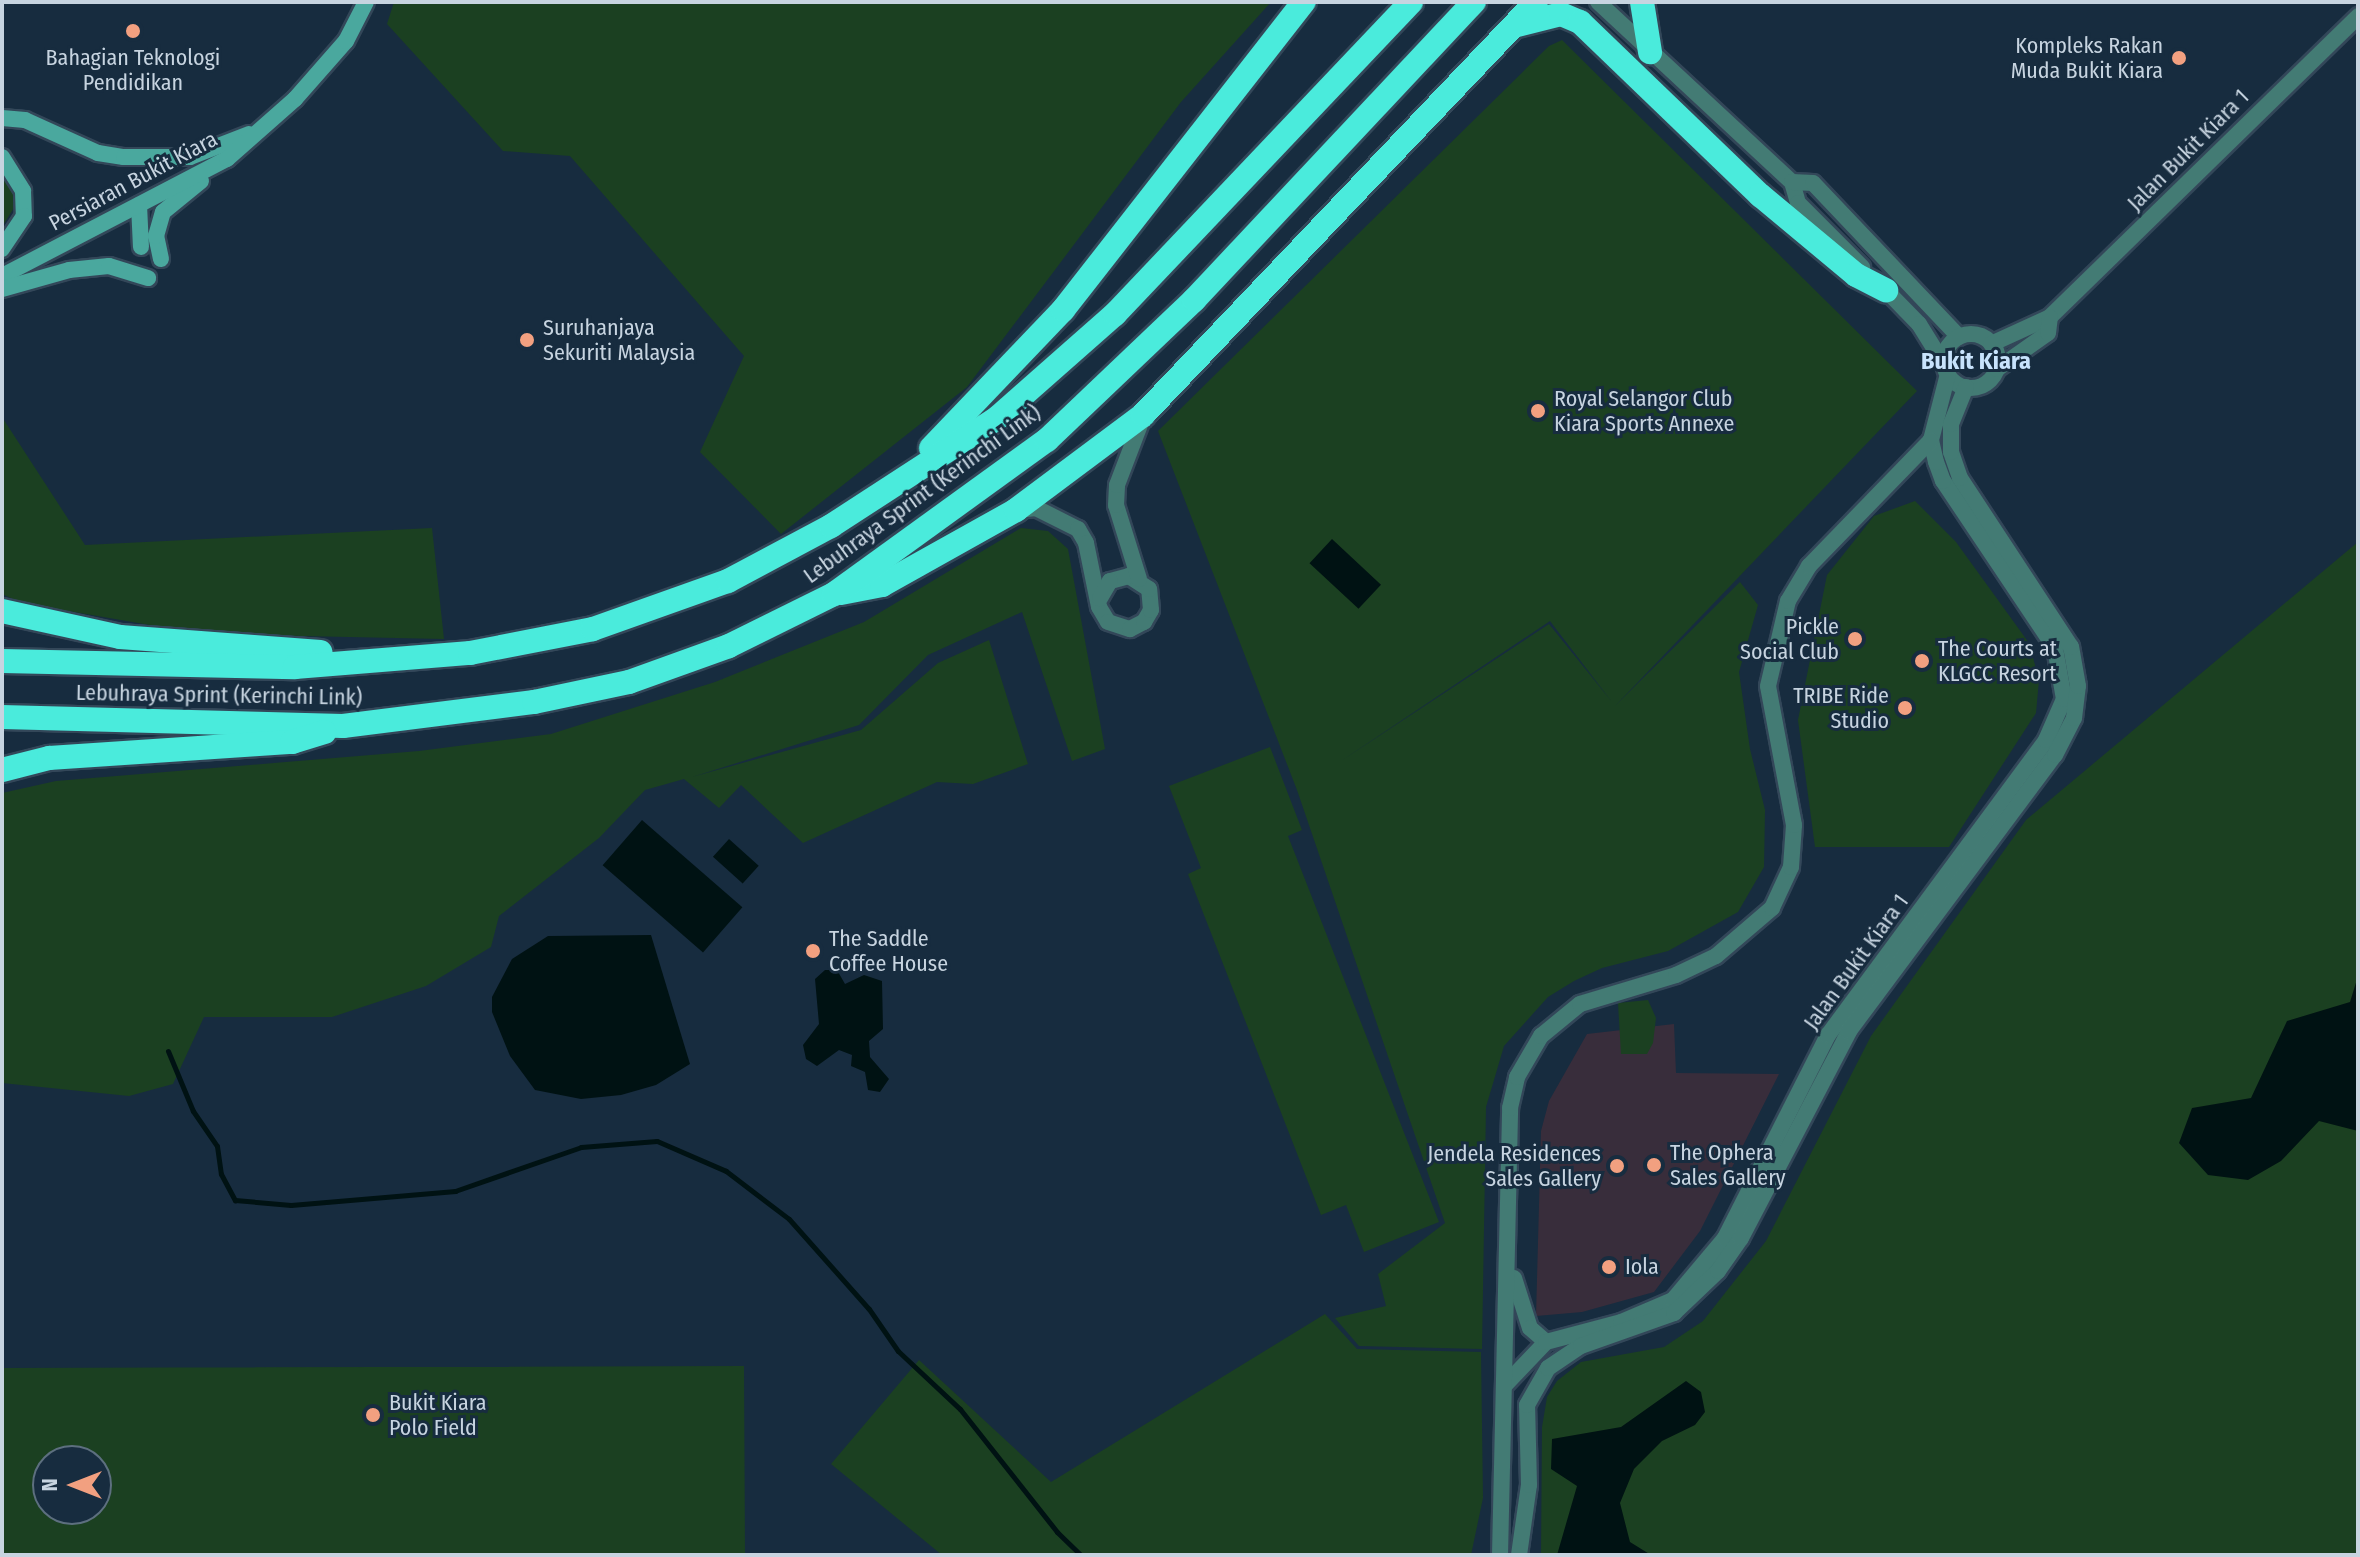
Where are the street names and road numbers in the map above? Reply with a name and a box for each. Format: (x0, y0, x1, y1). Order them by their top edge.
street label: Jalan Bukit Kiara 1 (2122, 84, 2254, 216)
street label: Persiaran Bukit Kiara (44, 126, 222, 236)
street label: Lebuhraya Sprint (Kerinchi Link) (798, 399, 1046, 589)
street label: Lebuhraya Sprint (Kerinchi Link) (76, 679, 362, 711)
street label: Jalan Bukit Kiara 1 (1798, 889, 1914, 1035)

